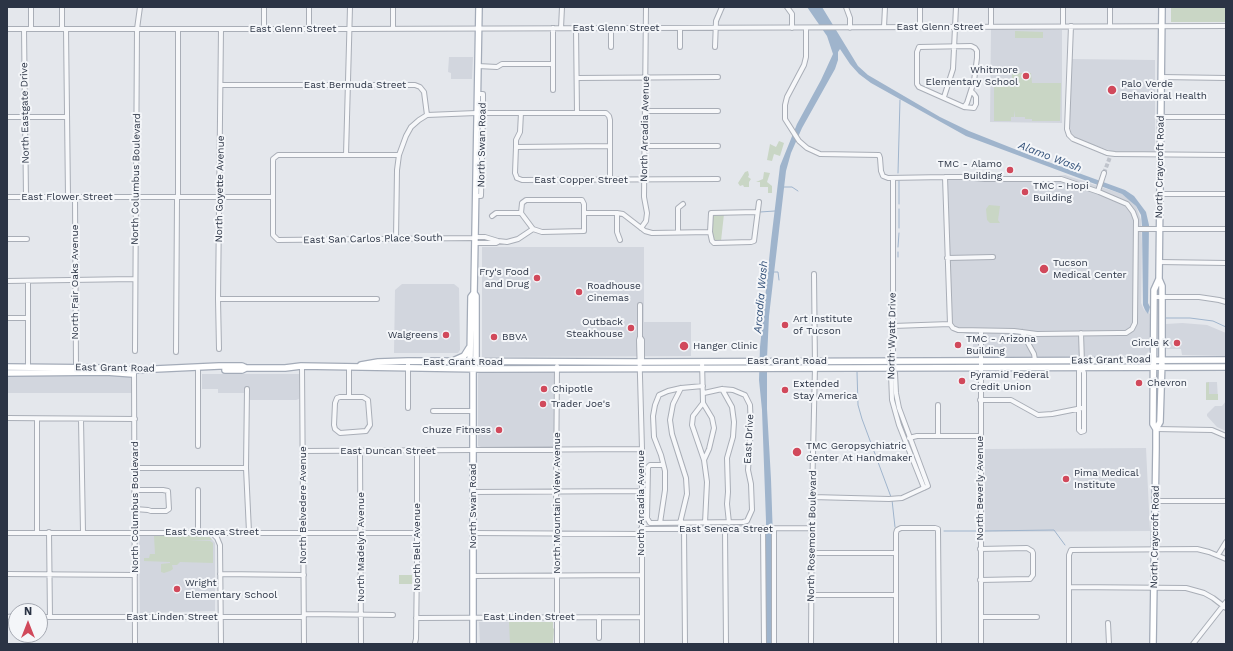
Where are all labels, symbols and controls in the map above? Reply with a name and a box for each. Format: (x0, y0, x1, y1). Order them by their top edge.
street label: East Glenn Street (897, 21, 983, 33)
street label: East Glenn Street (573, 22, 659, 34)
street label: East Glenn Street (250, 23, 336, 35)
street label: North Eastgate Drive (18, 62, 32, 164)
place label: Whitmore Elementary School (926, 64, 1018, 88)
marker: Whitmore Elementary School (1021, 71, 1031, 81)
street label: North Arcadia Avenue (638, 76, 652, 182)
place label: Palo Verde Behavioral Health (1121, 78, 1207, 102)
street label: East Bermuda Street (304, 79, 406, 91)
marker: Palo Verde Behavioral Health (1106, 84, 1118, 96)
street label: North Swan Road (475, 102, 489, 188)
street label: North Columbus Boulevard (129, 113, 143, 245)
street label: North Craycroft Road (1153, 115, 1167, 219)
street label: North Goyette Avenue (213, 135, 227, 243)
water label: Alamo Wash (1017, 139, 1083, 175)
place label: TMC - Alamo Building (938, 158, 1002, 182)
marker: TMC - Alamo Building (1005, 165, 1015, 175)
street label: East Copper Street (534, 174, 628, 186)
place label: TMC - Hopi Building (1033, 180, 1089, 204)
marker: TMC - Hopi Building (1020, 187, 1030, 197)
street label: East Flower Street (21, 191, 113, 203)
street label: North Fair Oaks Avenue (69, 225, 81, 339)
street label: East San Carlos Place South (303, 232, 443, 246)
place label: Tucson Medical Center (1053, 257, 1127, 280)
water label: Arcadia Wash (751, 260, 771, 334)
marker: Tucson Medical Center (1038, 263, 1050, 275)
place label: Fry's Food and Drug (479, 266, 529, 290)
marker: Fry's Food and Drug (532, 273, 542, 283)
place label: Roadhouse Cinemas (587, 280, 641, 304)
marker: Roadhouse Cinemas (574, 287, 584, 297)
street label: North Wyatt Drive (885, 292, 899, 380)
place label: Art Institute of Tucson (793, 313, 853, 336)
place label: Outback Steakhouse (566, 316, 623, 340)
marker: Art Institute of Tucson (780, 320, 790, 330)
marker: Outback Steakhouse (626, 323, 636, 333)
place label: Walgreens (388, 329, 438, 341)
marker: Walgreens (441, 330, 451, 340)
place label: BBVA (502, 331, 527, 343)
marker: BBVA (489, 332, 499, 342)
place label: TMC - Arizona Building (966, 333, 1036, 356)
place label: Circle K (1131, 337, 1169, 349)
marker: Circle K (1172, 338, 1182, 348)
marker: Hanger Clinic (678, 340, 690, 352)
place label: Hanger Clinic (693, 340, 758, 352)
marker: TMC - Arizona Building (953, 340, 963, 350)
street label: East Grant Road (1071, 353, 1151, 367)
street label: East Grant Road (747, 355, 827, 367)
street label: East Grant Road (423, 356, 503, 368)
street label: East Grant Road (75, 361, 155, 375)
place label: Pyramid Federal Credit Union (970, 369, 1049, 392)
marker: Pyramid Federal Credit Union (957, 376, 967, 386)
place label: Chevron (1147, 377, 1187, 389)
place label: Extended Stay America (793, 378, 857, 402)
marker: Chevron (1134, 378, 1144, 388)
place label: Chipotle (552, 383, 593, 395)
marker: Chipotle (539, 384, 549, 394)
marker: Extended Stay America (780, 385, 790, 395)
place label: Trader Joe's (551, 398, 610, 410)
marker: Trader Joe's (538, 399, 548, 409)
street label: East Drive (742, 414, 756, 464)
place label: Chuze Fitness (422, 424, 491, 436)
marker: Chuze Fitness (494, 425, 504, 435)
street label: North Mountain View Avenue (551, 432, 563, 574)
street label: North Beverly Avenue (974, 436, 986, 540)
place label: TMC Geropsychiatric Center At Handmaker (806, 440, 912, 464)
street label: North Columbus Boulevard (129, 441, 141, 573)
street label: East Duncan Street (340, 445, 436, 457)
street label: North Belvedere Avenue (297, 446, 309, 564)
marker: TMC Geropsychiatric Center At Handmaker (791, 446, 803, 458)
street label: North Arcadia Avenue (635, 450, 647, 556)
street label: North Swan Road (467, 463, 479, 549)
place label: Pima Medical Institute (1074, 467, 1139, 490)
street label: North Rosemont Boulevard (805, 470, 819, 602)
marker: Pima Medical Institute (1061, 474, 1071, 484)
street label: North Craycroft Road (1148, 485, 1162, 589)
street label: North Madelyn Avenue (355, 492, 367, 602)
street label: North Bell Avenue (411, 503, 423, 591)
street label: East Seneca Street (679, 523, 773, 535)
street label: East Seneca Street (165, 526, 259, 538)
place label: Wright Elementary School (185, 577, 277, 600)
marker: Wright Elementary School (172, 584, 182, 594)
north arrow (8, 603, 48, 643)
text: N (24, 605, 32, 618)
street label: East Linden Street (126, 611, 218, 623)
street label: East Linden Street (483, 611, 575, 623)

